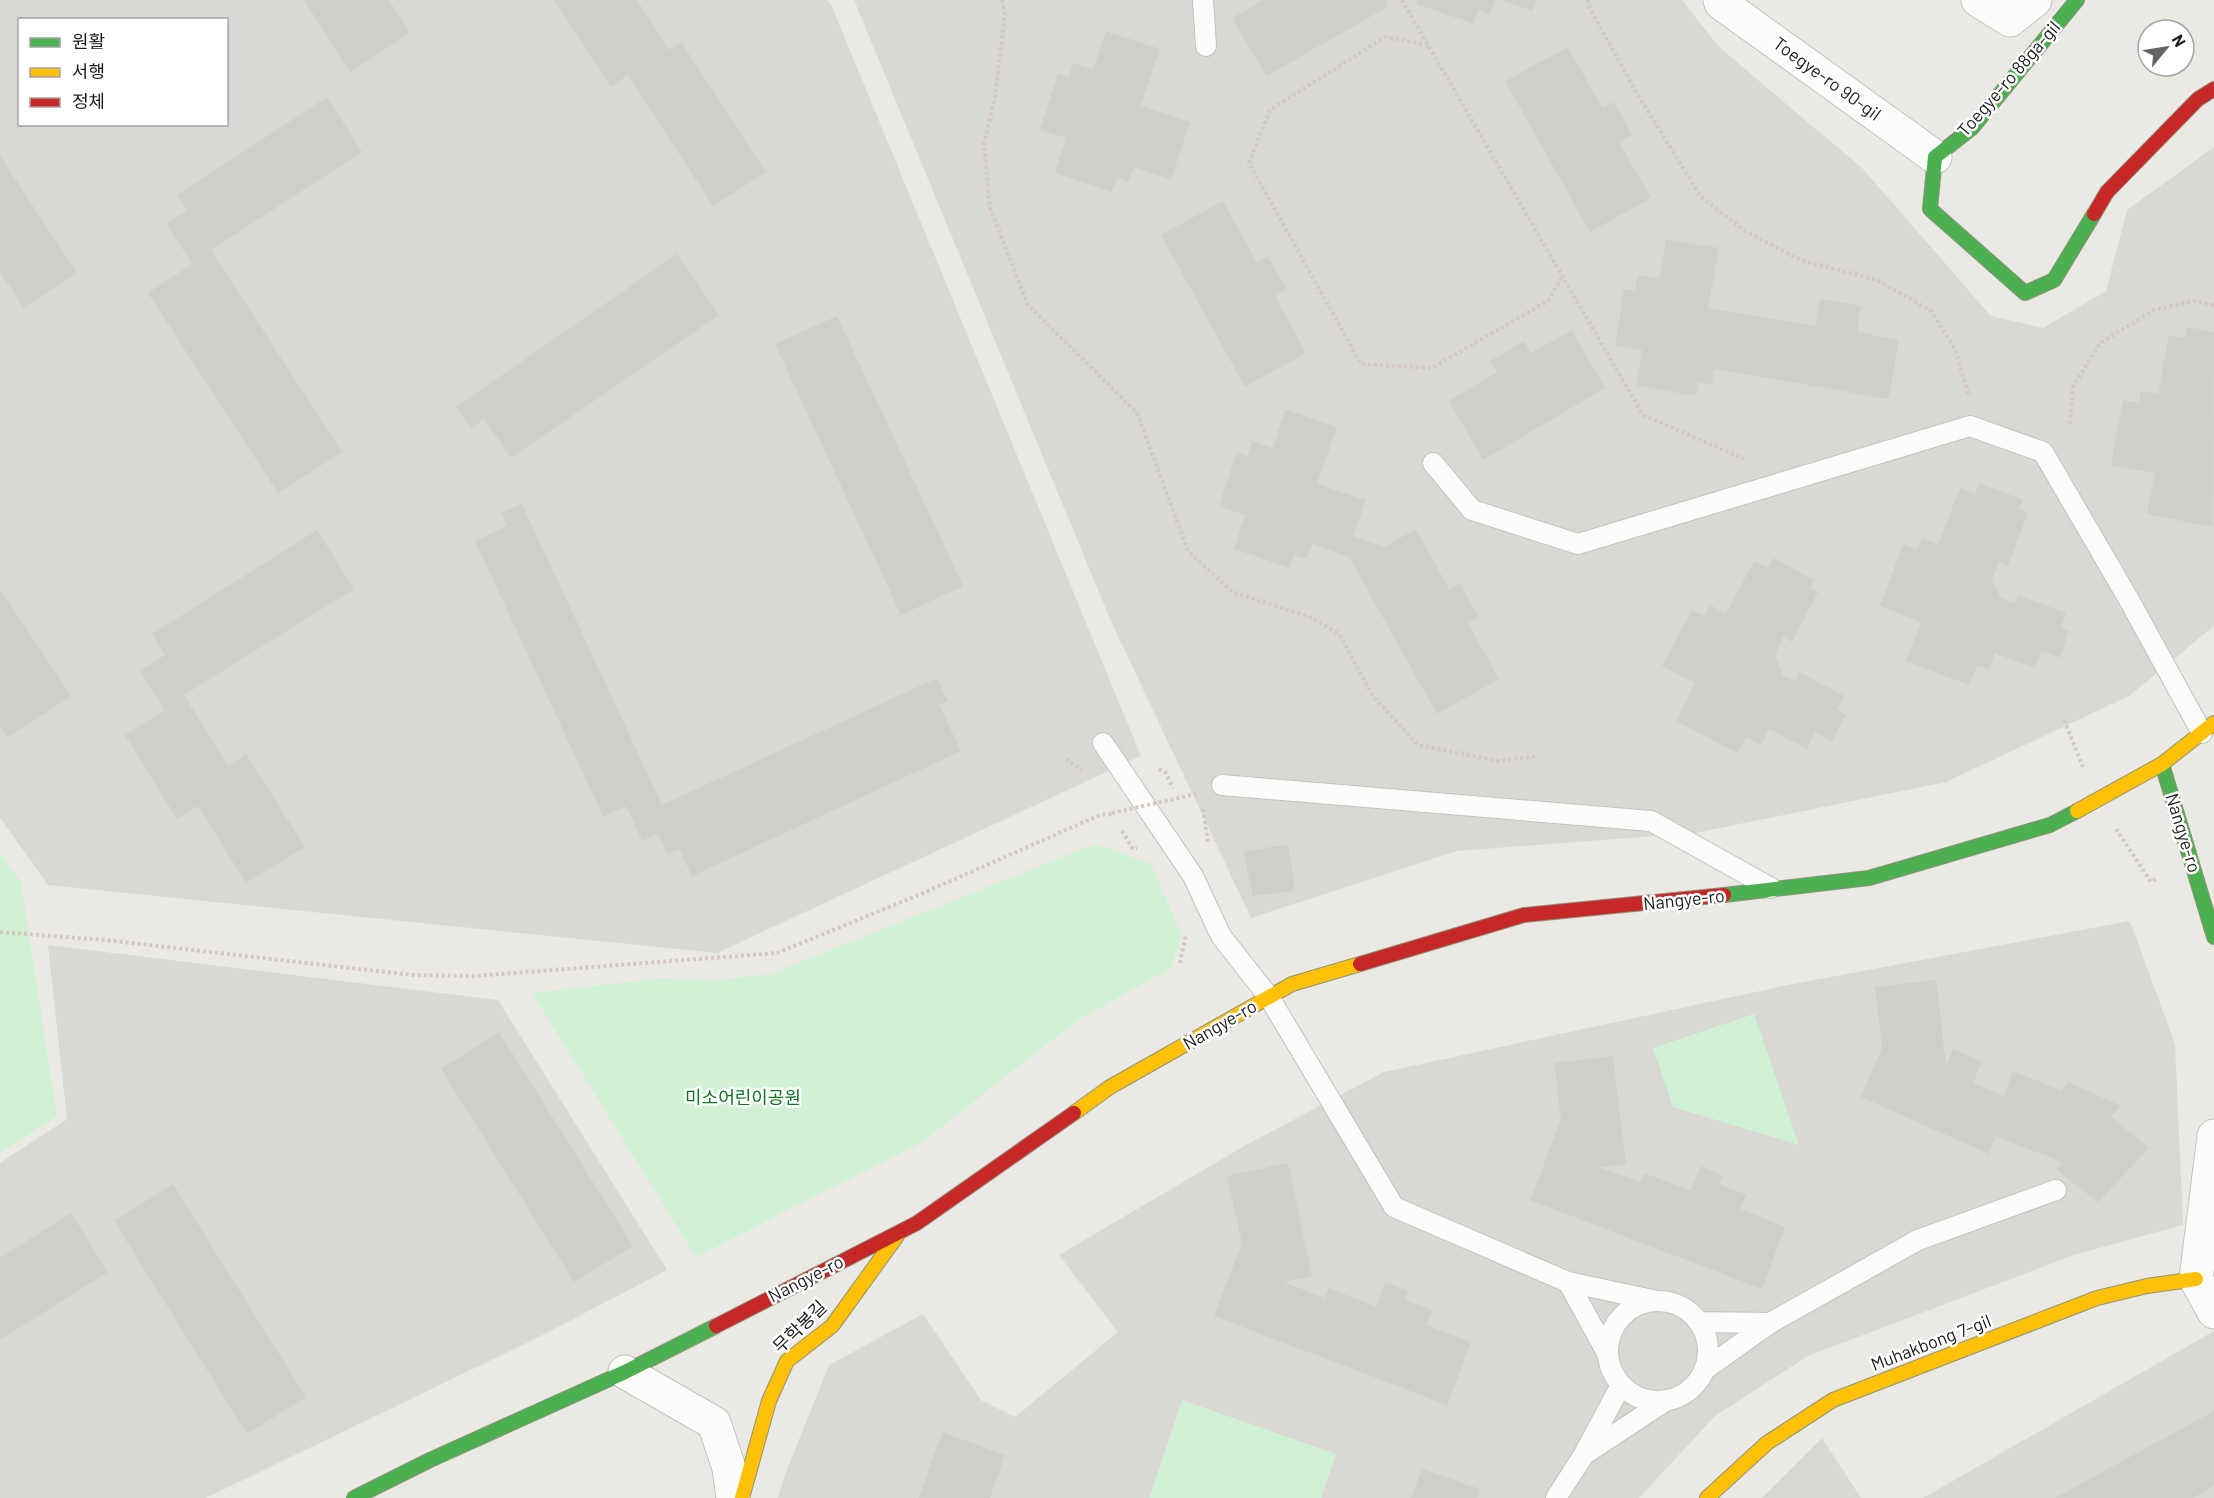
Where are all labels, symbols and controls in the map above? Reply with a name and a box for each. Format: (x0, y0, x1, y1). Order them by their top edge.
street label: Toegye-ro 88ga-gil (1952, 16, 2064, 141)
legend (18, 18, 228, 126)
north arrow (2136, 18, 2196, 78)
text: 원활 (72, 30, 105, 52)
text: N (2169, 31, 2190, 50)
street label: Toegye-ro 90-gil (1770, 32, 1886, 125)
text: 서행 (72, 60, 105, 82)
text: 정체 (72, 90, 105, 112)
street label: Nangye-ro (2161, 790, 2206, 875)
street label: Nangye-ro (1642, 884, 1726, 914)
street label: Nangye-ro (1179, 994, 1260, 1054)
park label: 미소어린이공원 (685, 1086, 801, 1108)
street label: Nangye-ro (764, 1250, 847, 1306)
street label: 무학봉길 (768, 1295, 831, 1357)
street label: Muhakbong 7-gil (1867, 1309, 1994, 1375)

